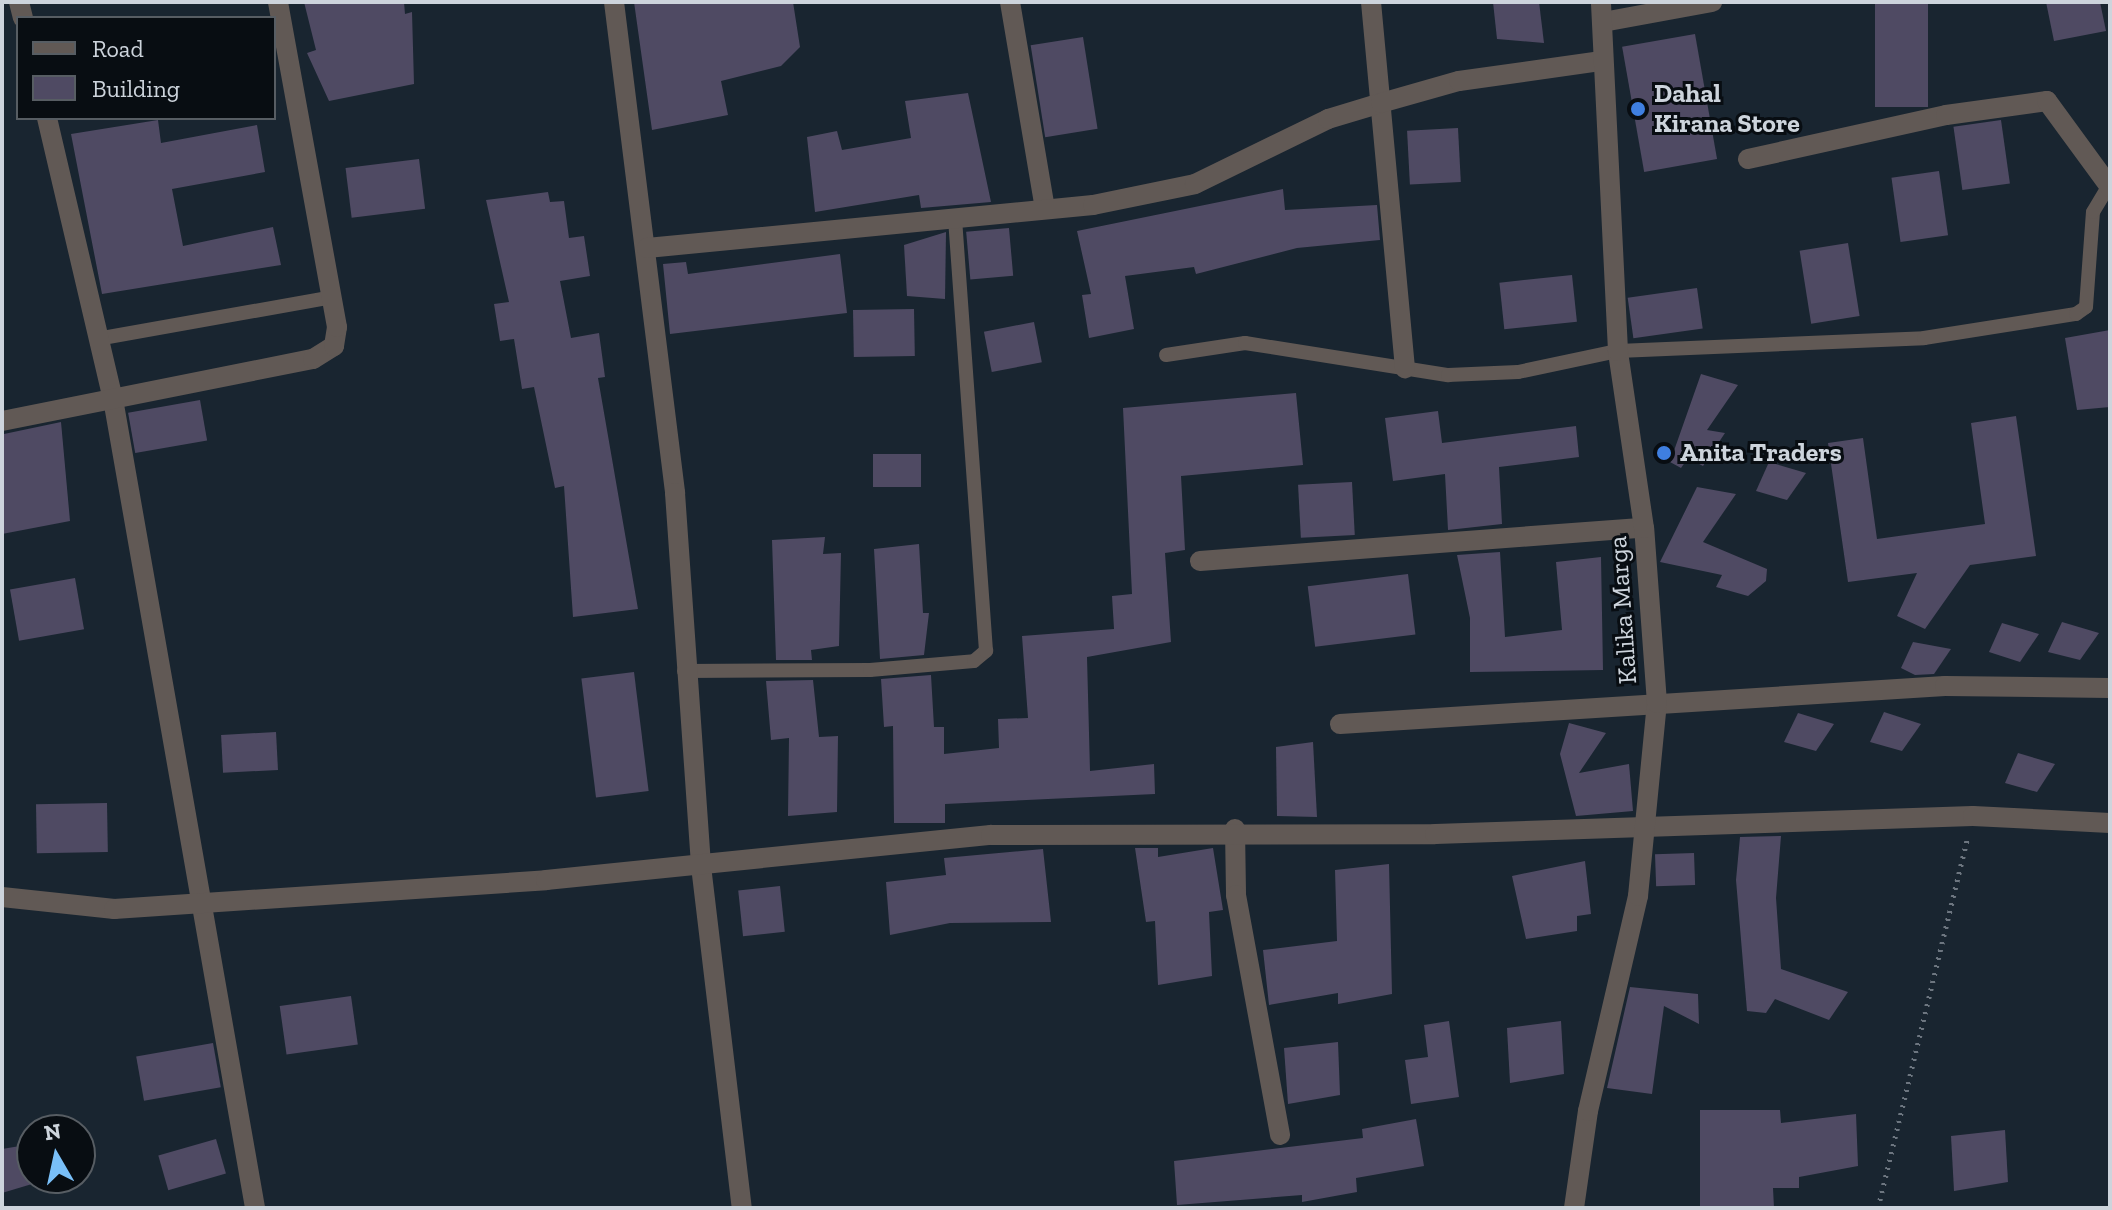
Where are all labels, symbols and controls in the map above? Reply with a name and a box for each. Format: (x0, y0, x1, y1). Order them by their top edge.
legend (16, 16, 276, 120)
text: Road (92, 34, 144, 63)
text: Building (92, 74, 180, 103)
place label: Dahal Kirana Store (1654, 78, 1800, 140)
marker: Dahal Kirana Store (1629, 100, 1647, 118)
place label: Anita Traders (1680, 437, 1842, 469)
marker: Anita Traders (1655, 444, 1673, 462)
street label: Kalika Marga (1602, 535, 1644, 685)
north arrow (16, 1114, 96, 1194)
text: N (42, 1117, 63, 1146)

